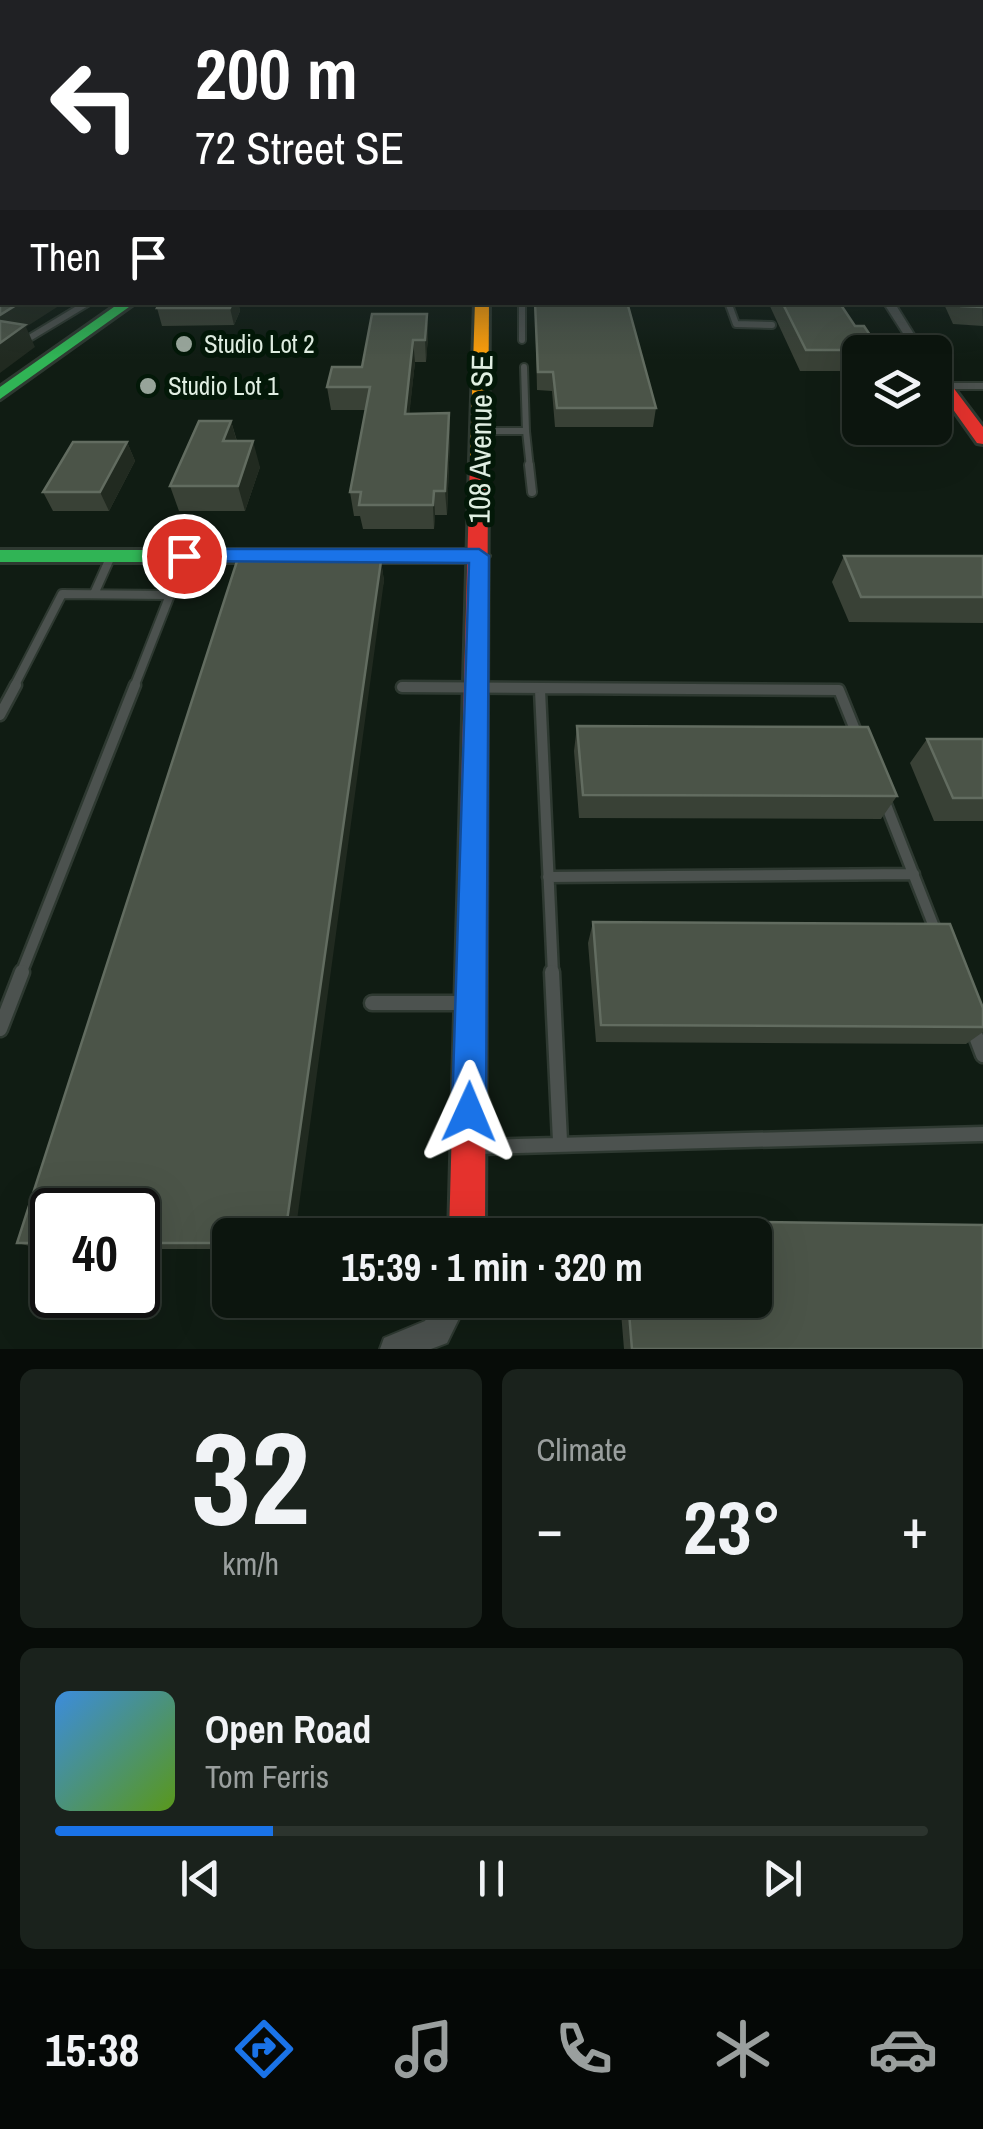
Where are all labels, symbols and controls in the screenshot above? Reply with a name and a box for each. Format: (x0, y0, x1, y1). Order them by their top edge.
text: 200 m (195, 27, 358, 121)
icon: left (30, 40, 160, 170)
text: 72 Street SE (195, 117, 404, 178)
icon: arrive (121, 230, 176, 285)
text: Then (30, 232, 101, 283)
place label: Studio Lot 2 (204, 327, 315, 361)
marker: Studio Lot 2 (173, 333, 195, 355)
map controls (842, 335, 952, 445)
button: layers (842, 335, 952, 445)
street label: 108 Avenue SE (459, 354, 501, 524)
place label: Studio Lot 1 (168, 369, 279, 403)
marker: Studio Lot 1 (137, 375, 159, 397)
pin (142, 514, 227, 599)
icon: arrive (157, 529, 212, 584)
position arrow (417, 1060, 521, 1164)
speed limit sign: 40 (30, 1188, 160, 1318)
text: 15:39 · 1 min · 320 m (341, 1242, 643, 1293)
text: 32 (191, 1389, 310, 1565)
text: Climate (537, 1428, 627, 1471)
text: 23° (683, 1476, 781, 1577)
text: − (537, 1491, 563, 1565)
text: + (902, 1491, 928, 1565)
text: km/h (222, 1542, 279, 1585)
text: Open Road (205, 1704, 371, 1755)
text: Tom Ferris (205, 1755, 329, 1798)
icon: previous (173, 1851, 228, 1906)
icon: pause (464, 1851, 519, 1906)
icon: next (755, 1851, 810, 1906)
icon: directions (229, 2014, 299, 2084)
icon: music (389, 2014, 459, 2084)
icon: phone (549, 2014, 619, 2084)
icon: climate (708, 2014, 778, 2084)
icon: car (868, 2014, 938, 2084)
text: 15:38 (45, 2019, 139, 2080)

